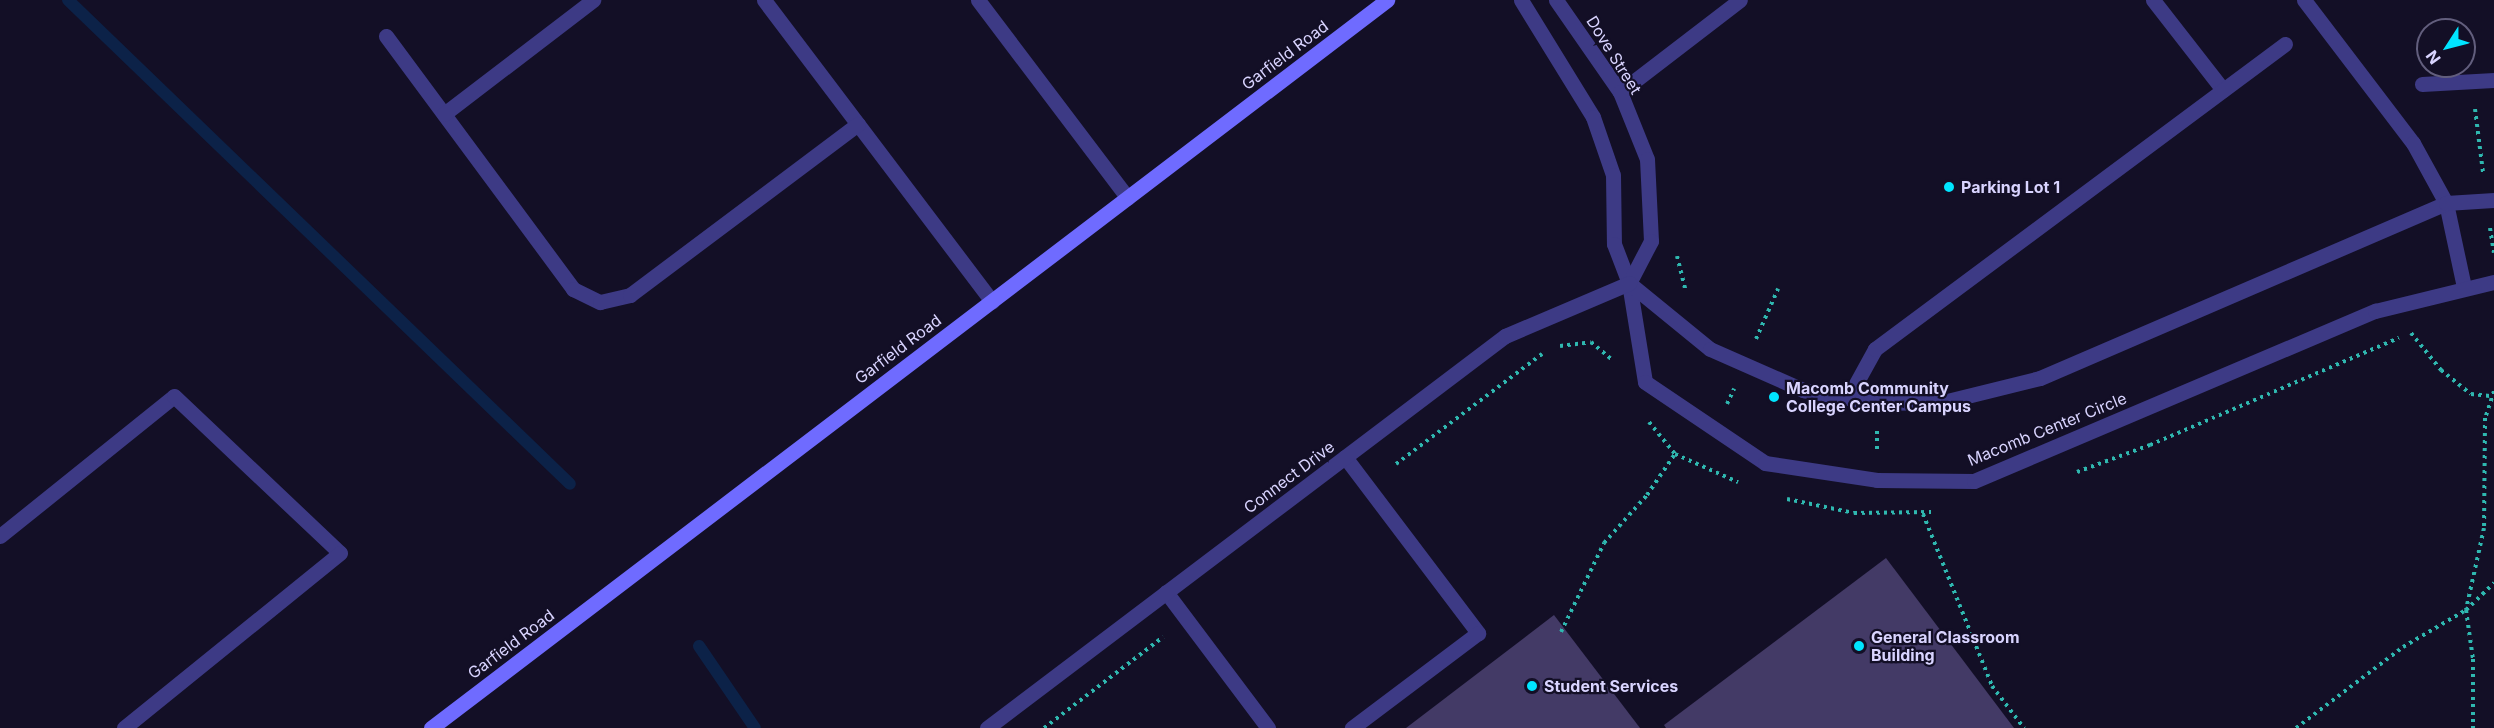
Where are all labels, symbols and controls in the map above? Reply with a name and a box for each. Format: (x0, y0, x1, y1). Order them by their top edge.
street label: Dove Street (1582, 12, 1646, 98)
street label: Garfield Road (1238, 16, 1332, 94)
north arrow (2416, 18, 2476, 78)
text: N (2421, 47, 2445, 68)
place label: Parking Lot 1 (1961, 177, 2060, 197)
marker: Parking Lot 1 (1942, 180, 1956, 194)
street label: Garfield Road (851, 310, 945, 388)
place label: Macomb Community College Center Campus (1786, 378, 1971, 416)
street label: Macomb Center Circle (1965, 388, 2129, 470)
marker: Macomb Community College Center Campus (1767, 390, 1781, 404)
street label: Connect Drive (1240, 437, 1338, 517)
street label: Garfield Road (464, 605, 558, 683)
place label: General Classroom Building (1871, 627, 2019, 665)
marker: General Classroom Building (1852, 639, 1866, 653)
place label: Student Services (1544, 676, 1678, 696)
marker: Student Services (1525, 679, 1539, 693)

